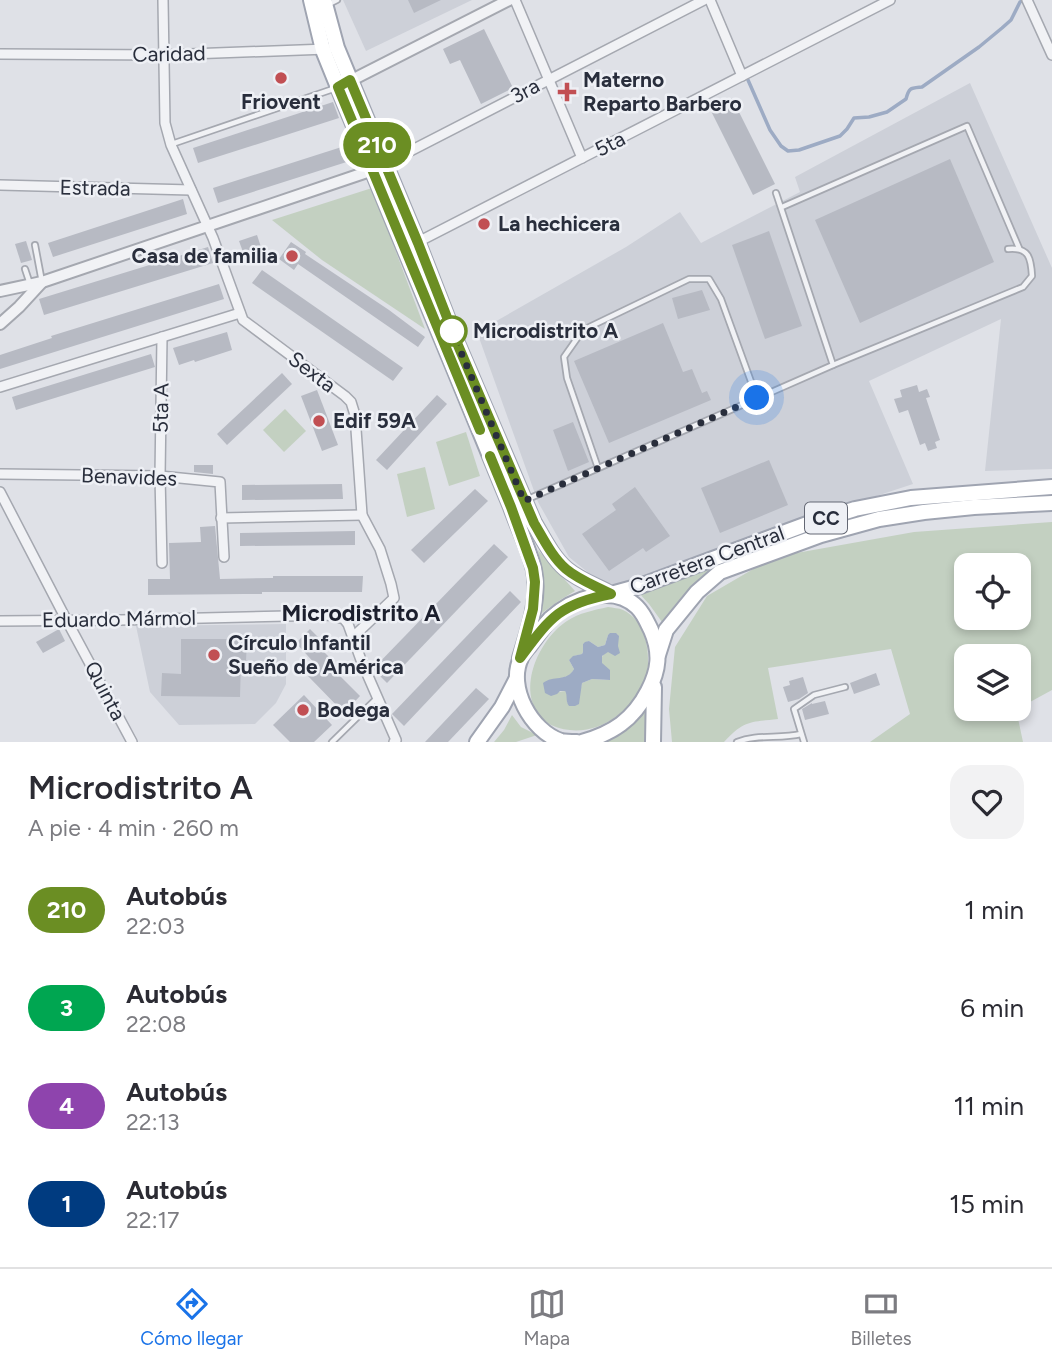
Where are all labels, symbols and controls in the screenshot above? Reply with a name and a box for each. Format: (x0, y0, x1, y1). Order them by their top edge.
street label: Caridad (132, 40, 206, 67)
place label: Materno Reparto Barbero (583, 67, 742, 116)
marker: Friovent (273, 70, 289, 86)
street label: 3ra (506, 73, 544, 108)
marker: Materno Reparto Barbero (557, 82, 577, 102)
place label: Friovent (241, 89, 321, 114)
line badge: 210 (337, 122, 417, 168)
street label: 5ta (590, 125, 629, 162)
text: 210 (357, 130, 397, 159)
street label: Estrada (59, 174, 131, 201)
place label: La hechicera (498, 211, 620, 236)
marker: La hechicera (476, 216, 492, 232)
place label: Casa de familia (132, 243, 278, 268)
marker: Casa de familia (284, 248, 300, 264)
marker: Microdistrito A (437, 316, 467, 346)
place label: Microdistrito A (473, 318, 618, 343)
street label: Sexta (284, 346, 341, 397)
your location (739, 380, 774, 415)
street label: 5ta A (148, 383, 173, 433)
place label: Edif 59A (333, 408, 416, 433)
marker: Edif 59A (311, 413, 327, 429)
street label: Benavides (81, 462, 177, 491)
road number: CC (805, 503, 847, 534)
street label: Carretera Central (626, 520, 787, 599)
map controls (954, 553, 1031, 721)
button: locate (954, 553, 1031, 630)
district label: Microdistrito A (281, 599, 441, 627)
street label: Eduardo Mármol (42, 605, 196, 632)
place label: Círculo Infantil Sueño de América (228, 630, 404, 679)
button: layers (954, 644, 1031, 721)
marker: Círculo Infantil Sueño de América (206, 647, 222, 663)
street label: Quinta (80, 657, 131, 725)
place label: Bodega (317, 697, 390, 722)
marker: Bodega (295, 702, 311, 718)
button: heart (950, 765, 1024, 839)
text: Microdistrito A (28, 768, 253, 807)
text: A pie · 4 min · 260 m (28, 814, 239, 842)
text: Autobús (126, 880, 227, 912)
text: 1 min (964, 894, 1024, 926)
text: 210 (47, 895, 86, 924)
text: 22:03 (126, 912, 185, 940)
text: Autobús (126, 978, 227, 1010)
text: 6 min (960, 992, 1024, 1024)
text: 3 (60, 993, 73, 1022)
text: 22:08 (126, 1010, 186, 1038)
text: Autobús (126, 1076, 227, 1108)
text: 11 min (953, 1090, 1024, 1122)
text: 4 (59, 1091, 74, 1120)
text: 22:13 (126, 1108, 180, 1136)
text: Autobús (126, 1174, 227, 1206)
text: 15 min (949, 1188, 1024, 1220)
text: 1 (61, 1189, 72, 1218)
text: 22:17 (126, 1206, 179, 1234)
tab: Cómo llegar (140, 1285, 243, 1350)
tab: Mapa (523, 1285, 570, 1350)
tab: Billetes (851, 1285, 912, 1350)

